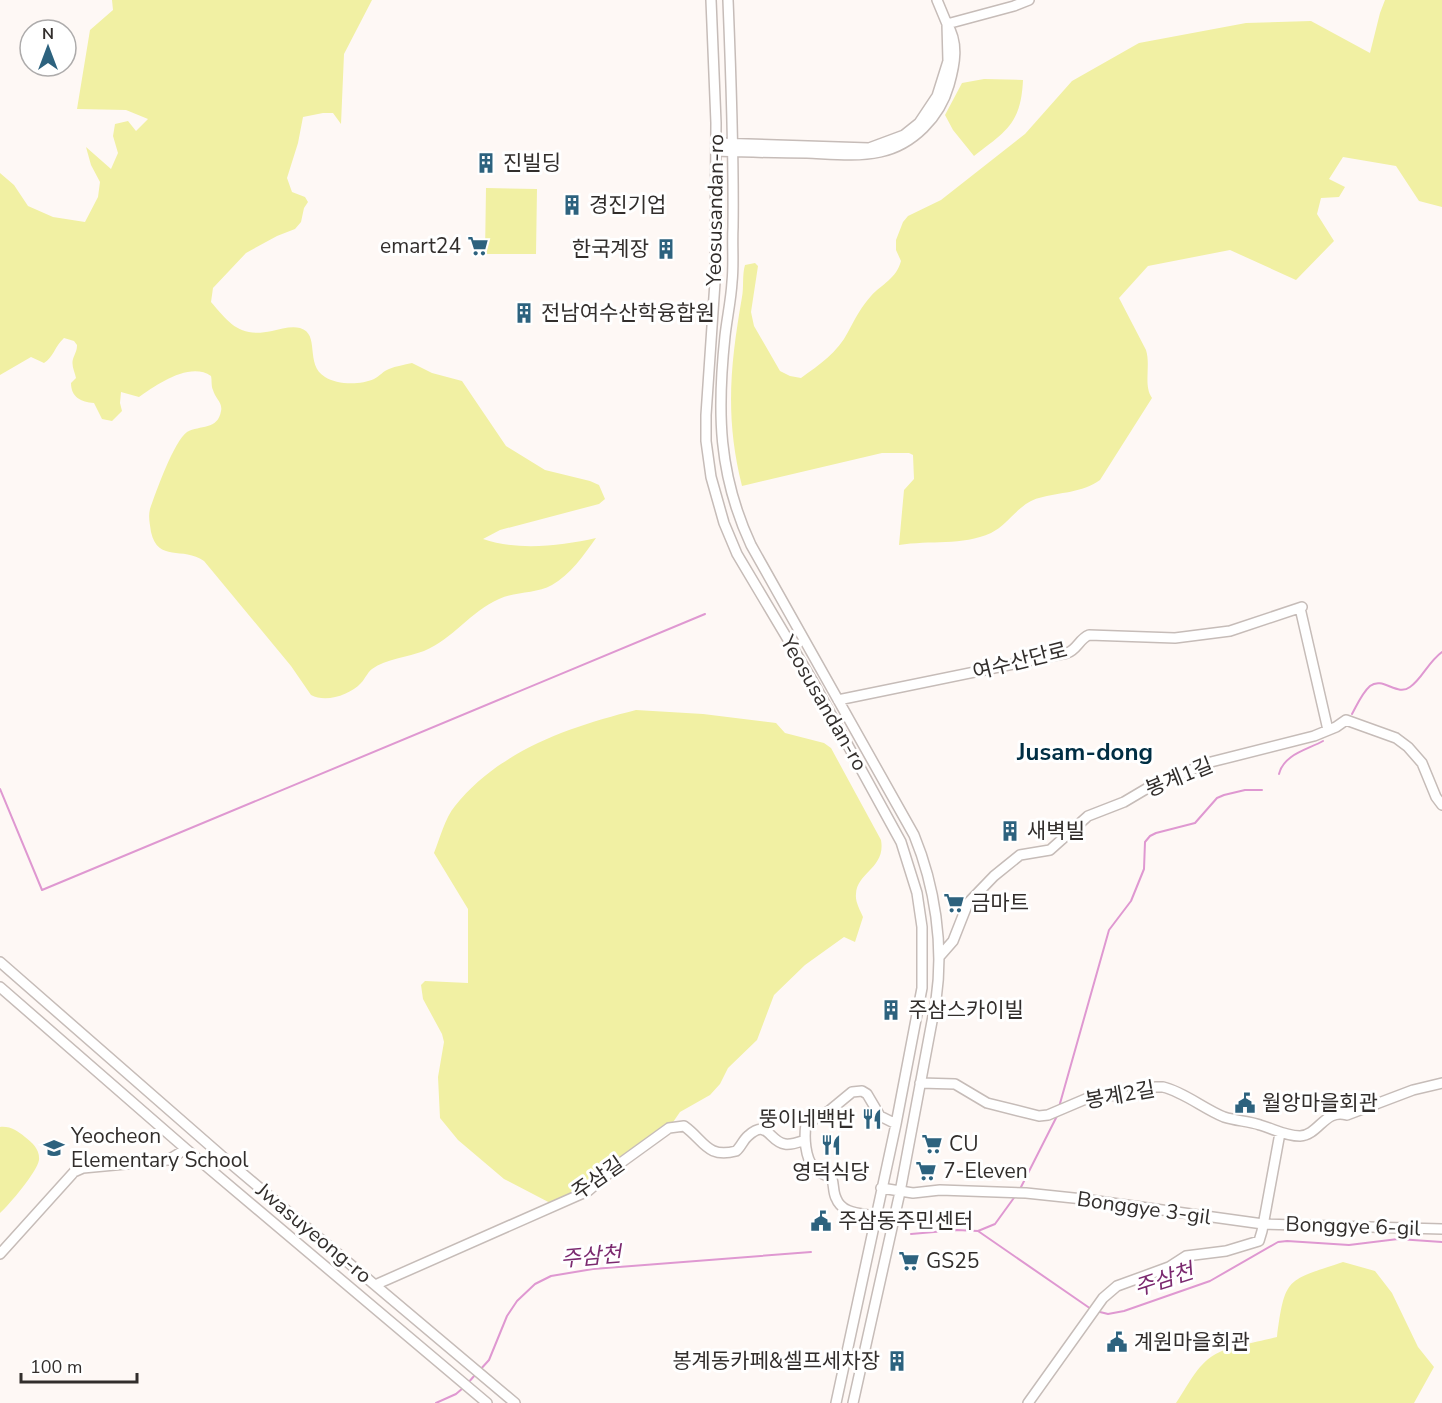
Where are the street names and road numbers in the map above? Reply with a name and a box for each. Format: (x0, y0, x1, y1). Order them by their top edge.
street label: Yeosusandan-ro (700, 134, 730, 287)
street label: Yeosusandan-ro (773, 629, 874, 776)
street label: 여수산단로 (970, 636, 1070, 686)
street label: 봉계1길 (1141, 751, 1217, 803)
street label: 봉계2길 (1083, 1075, 1157, 1115)
street label: 주삼길 (566, 1150, 630, 1206)
street label: Jwasuyeong-ro (249, 1176, 378, 1290)
street label: Bonggye 3-gil (1075, 1185, 1213, 1231)
street label: Bonggye 6-gil (1285, 1210, 1422, 1242)

